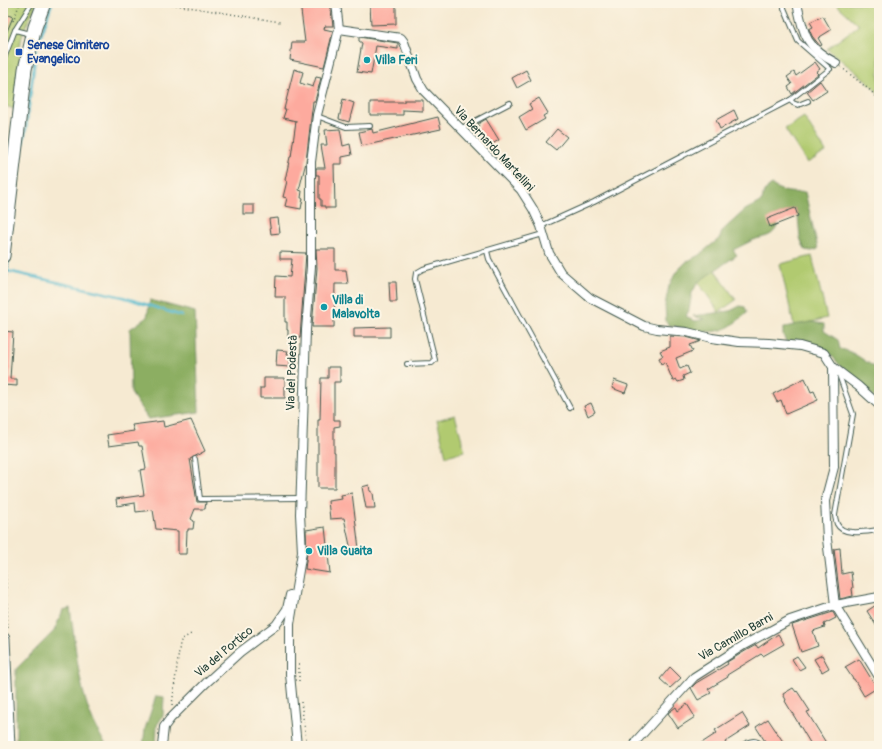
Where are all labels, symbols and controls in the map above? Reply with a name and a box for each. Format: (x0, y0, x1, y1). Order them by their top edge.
place label: Senese Cimitero Evangelico (27, 38, 110, 67)
marker: Senese Cimitero Evangelico (14, 47, 24, 57)
place label: Villa Feri (375, 53, 417, 68)
marker: Villa Feri (362, 55, 372, 65)
street label: Via Bernardo Martellini (450, 103, 538, 195)
place label: Villa di Malavolta (332, 293, 380, 322)
marker: Villa di Malavolta (319, 302, 329, 312)
street label: Via del Podestà (283, 334, 301, 411)
place label: Villa Guaita (317, 544, 373, 559)
marker: Villa Guaita (304, 546, 314, 556)
street label: Via Camillo Barni (696, 610, 776, 664)
street label: Via del Portico (192, 623, 257, 681)

